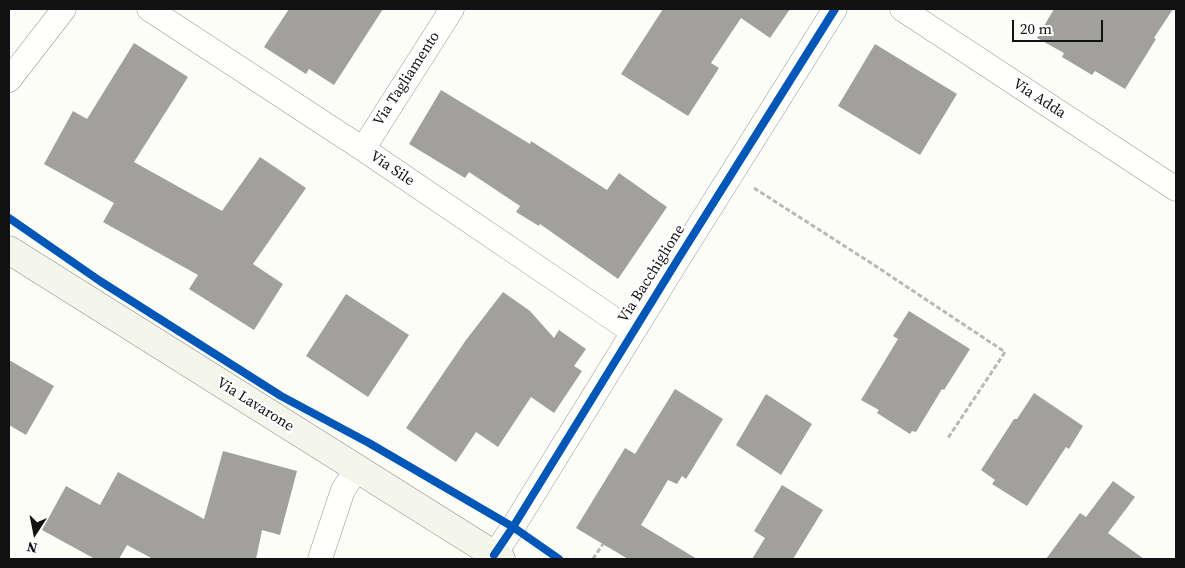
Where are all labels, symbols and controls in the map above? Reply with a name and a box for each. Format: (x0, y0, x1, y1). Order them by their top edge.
scale bar (1015, 10, 1106, 42)
text: 20 m (1020, 18, 1052, 39)
street label: Via Tagliamento (370, 29, 444, 129)
street label: Via Adda (1009, 75, 1069, 123)
street label: Via Sile (366, 148, 418, 190)
street label: Via Bacchiglione (615, 222, 689, 326)
street label: Via Lavarone (213, 374, 297, 436)
north arrow (10, 508, 60, 558)
text: N (25, 537, 39, 559)

